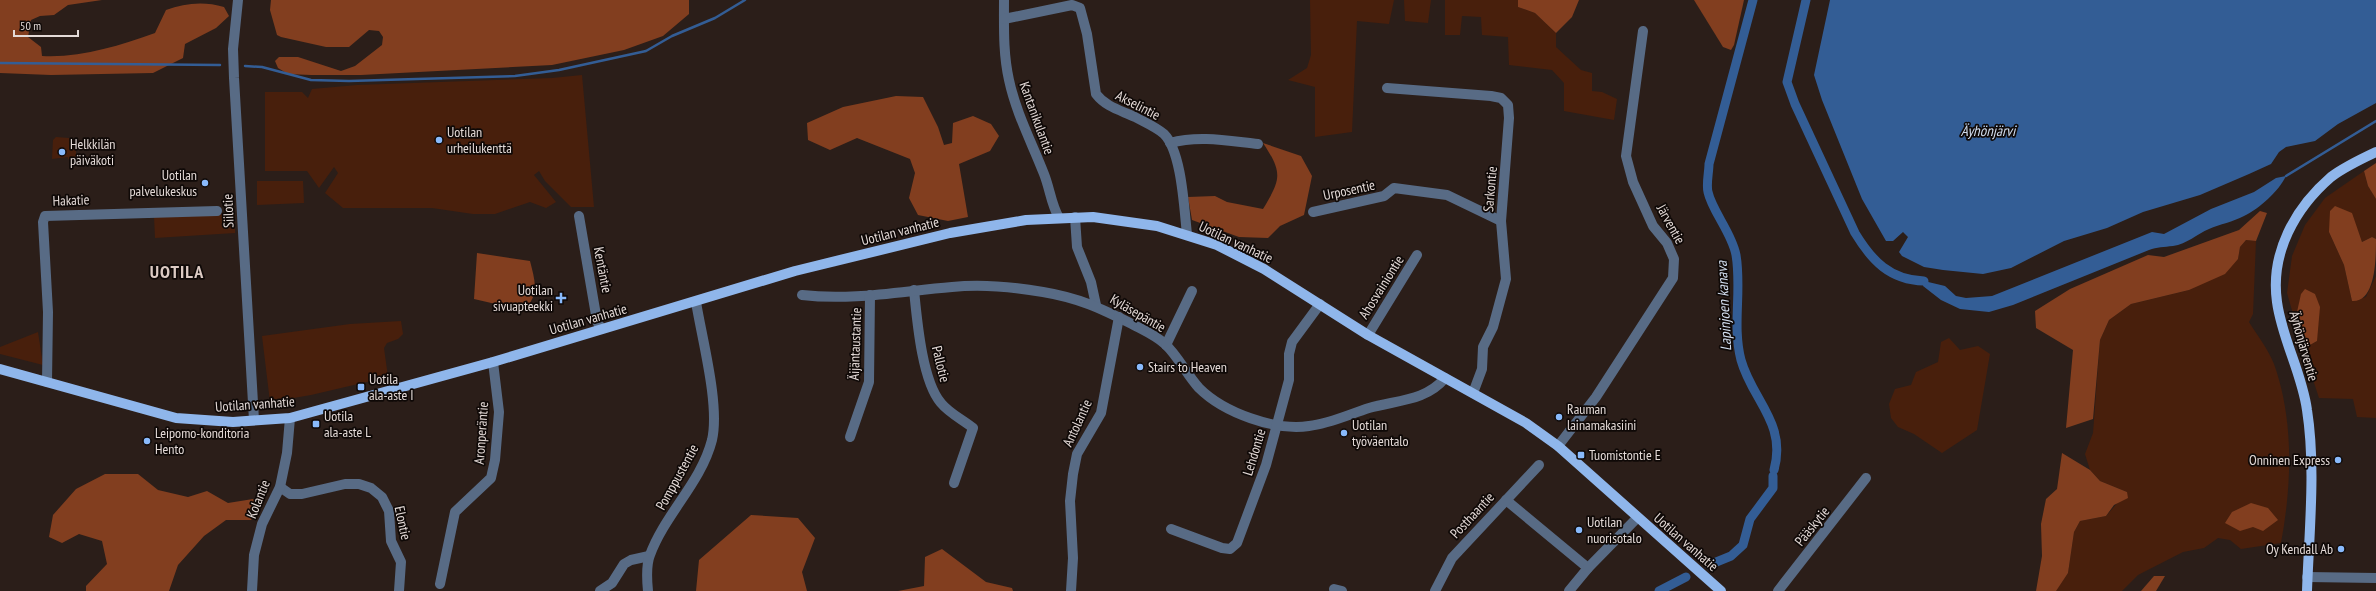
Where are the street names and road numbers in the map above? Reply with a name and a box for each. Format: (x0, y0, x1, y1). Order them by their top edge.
street label: Kantanikulantie (1016, 79, 1059, 157)
street label: Akselintie (1113, 86, 1164, 124)
street label: Sarkontie (1479, 165, 1501, 212)
street label: Urposentie (1321, 176, 1377, 204)
street label: Hakatie (52, 190, 90, 210)
street label: Siilotie (218, 193, 238, 228)
street label: Järventie (1652, 200, 1689, 247)
street label: Uotilan vanhatie (859, 213, 941, 249)
street label: Uotilan vanhatie (1196, 217, 1276, 267)
street label: Kentäntie (590, 245, 616, 295)
street label: Ahosvainiontie (1354, 252, 1408, 322)
street label: Kyläsepäntie (1107, 290, 1169, 336)
street label: Uotilan vanhatie (547, 299, 629, 339)
street label: Äijäntaustantie (845, 307, 865, 381)
street label: Äyhönjärventie (2285, 309, 2323, 383)
street label: Pallotie (928, 344, 954, 384)
street label: Uotilan vanhatie (215, 392, 296, 416)
street label: Antolantie (1058, 396, 1096, 450)
street label: Aronperäntie (470, 401, 492, 465)
street label: Lehdontie (1238, 426, 1270, 478)
street label: Pomppustentie (652, 441, 703, 513)
street label: Kolantie (242, 477, 274, 521)
street label: Posthaantie (1446, 488, 1498, 542)
street label: Pääskytie (1791, 502, 1833, 549)
street label: Elontie (391, 504, 415, 542)
street label: Uotilan vanhatie (1650, 509, 1722, 575)

